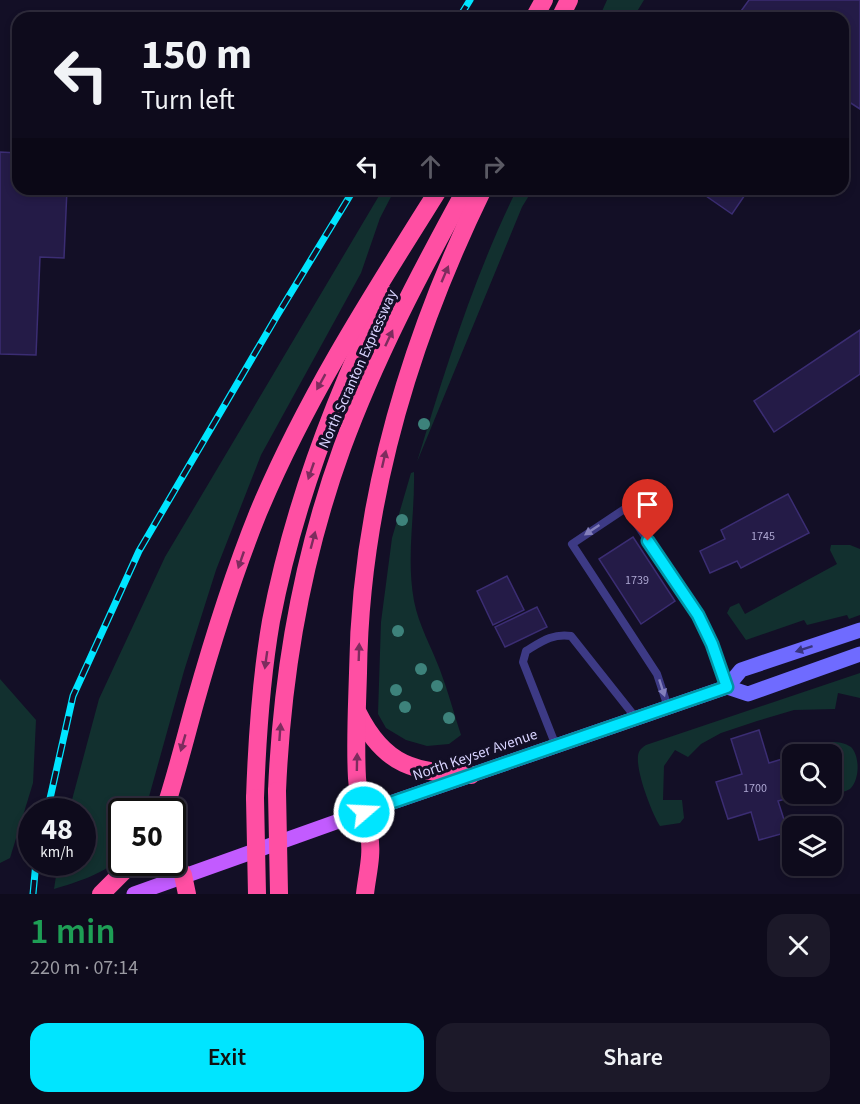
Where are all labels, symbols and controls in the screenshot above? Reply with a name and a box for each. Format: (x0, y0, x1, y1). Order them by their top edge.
text: 150 m (141, 25, 252, 85)
icon: left (42, 36, 120, 114)
text: Turn left (141, 81, 235, 120)
icon: left (351, 150, 384, 183)
icon: ahead (414, 150, 447, 183)
icon: right (477, 150, 510, 183)
one-way arrow (441, 265, 450, 283)
street label: North Scranton Expressway (313, 286, 403, 452)
one-way arrow (384, 330, 393, 347)
one-way arrow (316, 374, 326, 391)
one-way arrow (380, 450, 390, 468)
one-way arrow (305, 462, 315, 480)
pin (622, 479, 673, 541)
icon: arrive (631, 488, 664, 521)
one-way arrow (584, 525, 600, 536)
house number: 1745 (751, 528, 775, 545)
one-way arrow (309, 531, 319, 549)
one-way arrow (235, 551, 245, 569)
house number: 1739 (625, 572, 649, 589)
one-way arrow (354, 643, 363, 662)
one-way arrow (795, 644, 813, 654)
one-way arrow (261, 650, 270, 669)
one-way arrow (657, 679, 667, 697)
one-way arrow (275, 723, 285, 742)
street label: North Keyser Avenue (410, 724, 540, 786)
one-way arrow (178, 734, 187, 752)
map controls (782, 744, 842, 876)
button: search (782, 744, 842, 804)
one-way arrow (352, 752, 362, 771)
position arrow (332, 780, 396, 844)
house number: 1700 (743, 780, 767, 797)
speed limit sign: 50 (108, 798, 186, 876)
text: 48 (41, 808, 73, 851)
button: layers (782, 816, 842, 876)
text: km/h (40, 842, 74, 863)
text: 1 min (30, 906, 116, 957)
button: close (767, 914, 830, 977)
text: 220 m · 07:14 (30, 954, 138, 982)
button: Exit (30, 1023, 424, 1092)
button: Share (436, 1023, 830, 1092)

